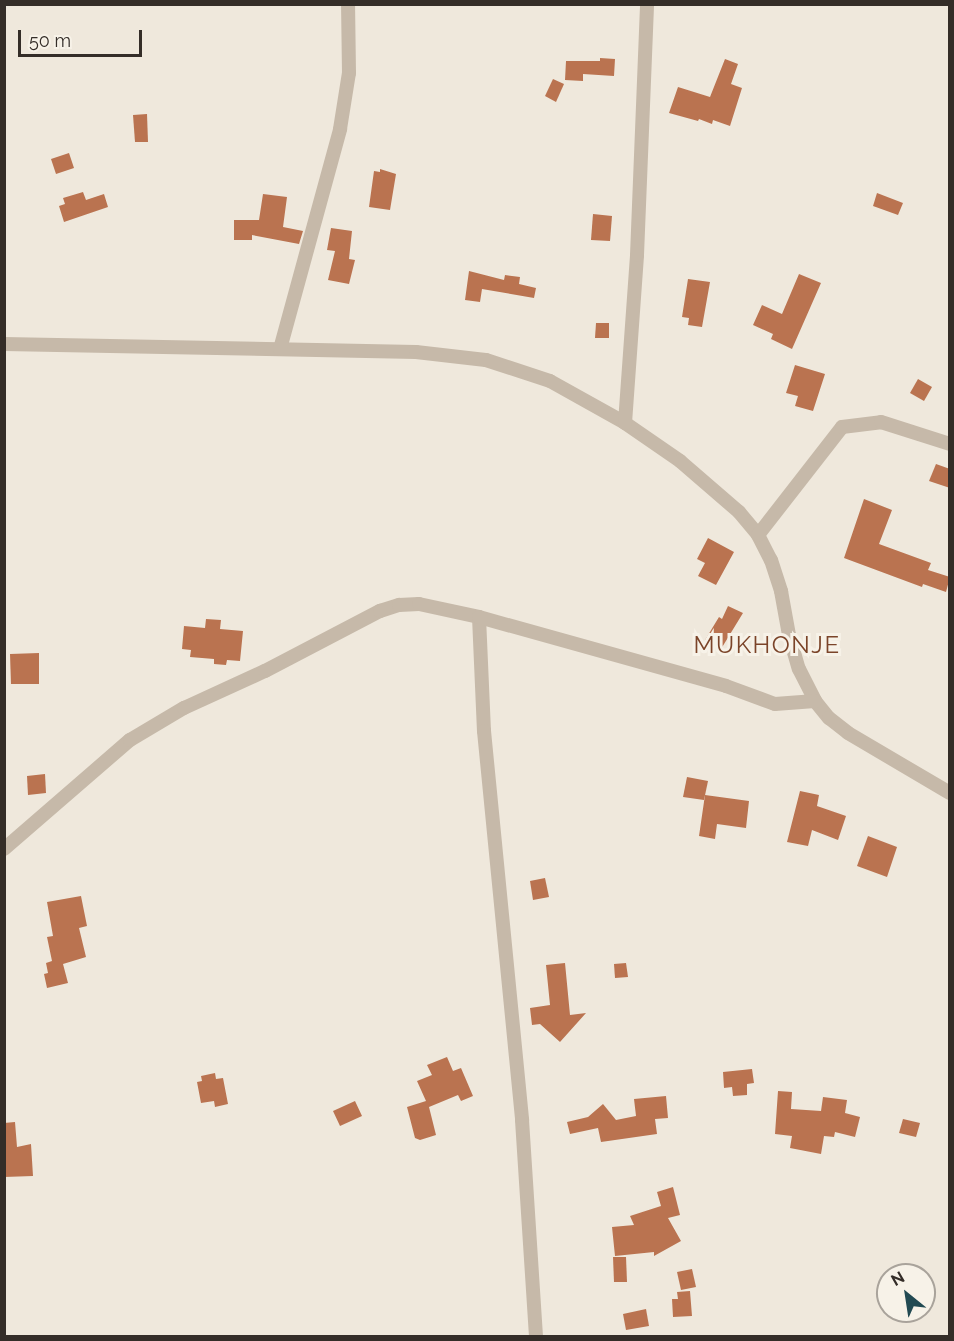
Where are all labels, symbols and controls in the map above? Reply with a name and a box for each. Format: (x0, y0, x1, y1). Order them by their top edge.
scale bar (21, 18, 146, 56)
text: 50 m (29, 30, 71, 51)
district label: MUKHONJE (693, 631, 841, 659)
north arrow (876, 1263, 936, 1323)
text: N (888, 1267, 908, 1290)

